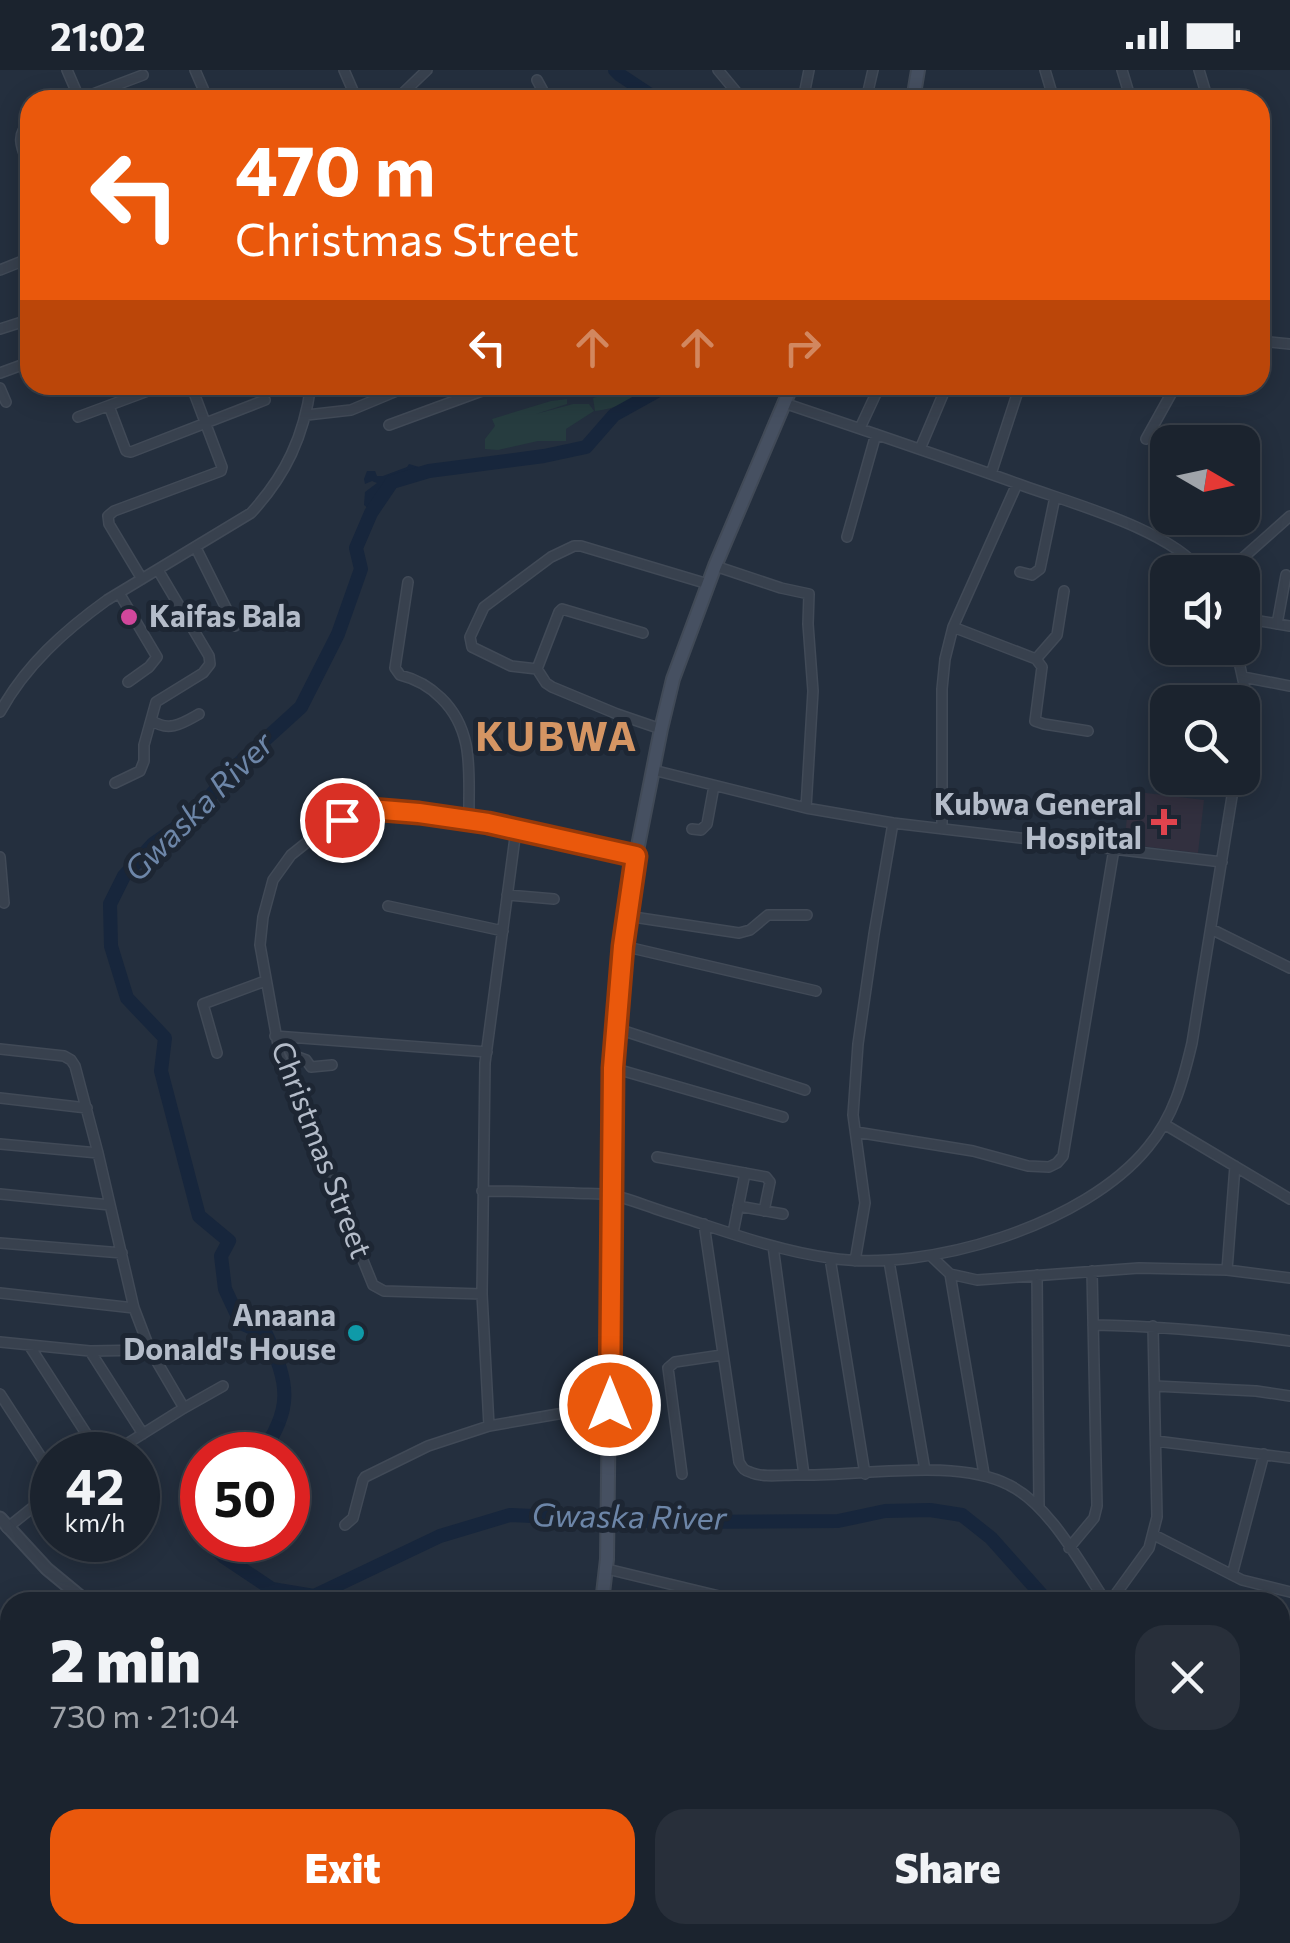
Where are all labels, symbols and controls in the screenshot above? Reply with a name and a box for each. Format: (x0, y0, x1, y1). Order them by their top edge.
text: 21:02 (50, 12, 146, 59)
text: 470 m (235, 125, 436, 210)
icon: left (70, 130, 200, 260)
text: Christmas Street (235, 210, 579, 265)
icon: left (460, 320, 515, 375)
icon: ahead (565, 320, 620, 375)
icon: ahead (670, 320, 725, 375)
icon: right (775, 320, 830, 375)
north arrow (1150, 425, 1260, 535)
map controls (1150, 425, 1260, 795)
button: sound (1150, 555, 1260, 665)
place label: Kaifas Bala (149, 596, 301, 633)
marker: Kaifas Bala (118, 606, 140, 628)
button: search (1150, 685, 1260, 795)
district label: KUBWA (475, 710, 639, 759)
water label: Gwaska River (115, 722, 281, 889)
pin (300, 778, 385, 863)
place label: Kubwa General Hospital (934, 784, 1142, 855)
icon: arrive (315, 793, 370, 848)
marker: Kubwa General Hospital (1151, 809, 1177, 835)
street label: Christmas Street (265, 1035, 382, 1263)
place label: Anaana Donald's House (123, 1295, 336, 1366)
marker: Anaana Donald's House (345, 1322, 367, 1344)
position arrow (558, 1353, 662, 1457)
speed limit sign: 50 (180, 1432, 310, 1562)
text: 42 (66, 1454, 124, 1515)
water label: Gwaska River (531, 1493, 728, 1537)
text: km/h (65, 1507, 125, 1537)
text: 2 min (50, 1621, 201, 1694)
button: close (1135, 1625, 1240, 1730)
text: 730 m · 21:04 (50, 1695, 239, 1735)
button: Exit (50, 1809, 635, 1924)
button: Share (655, 1809, 1240, 1924)

